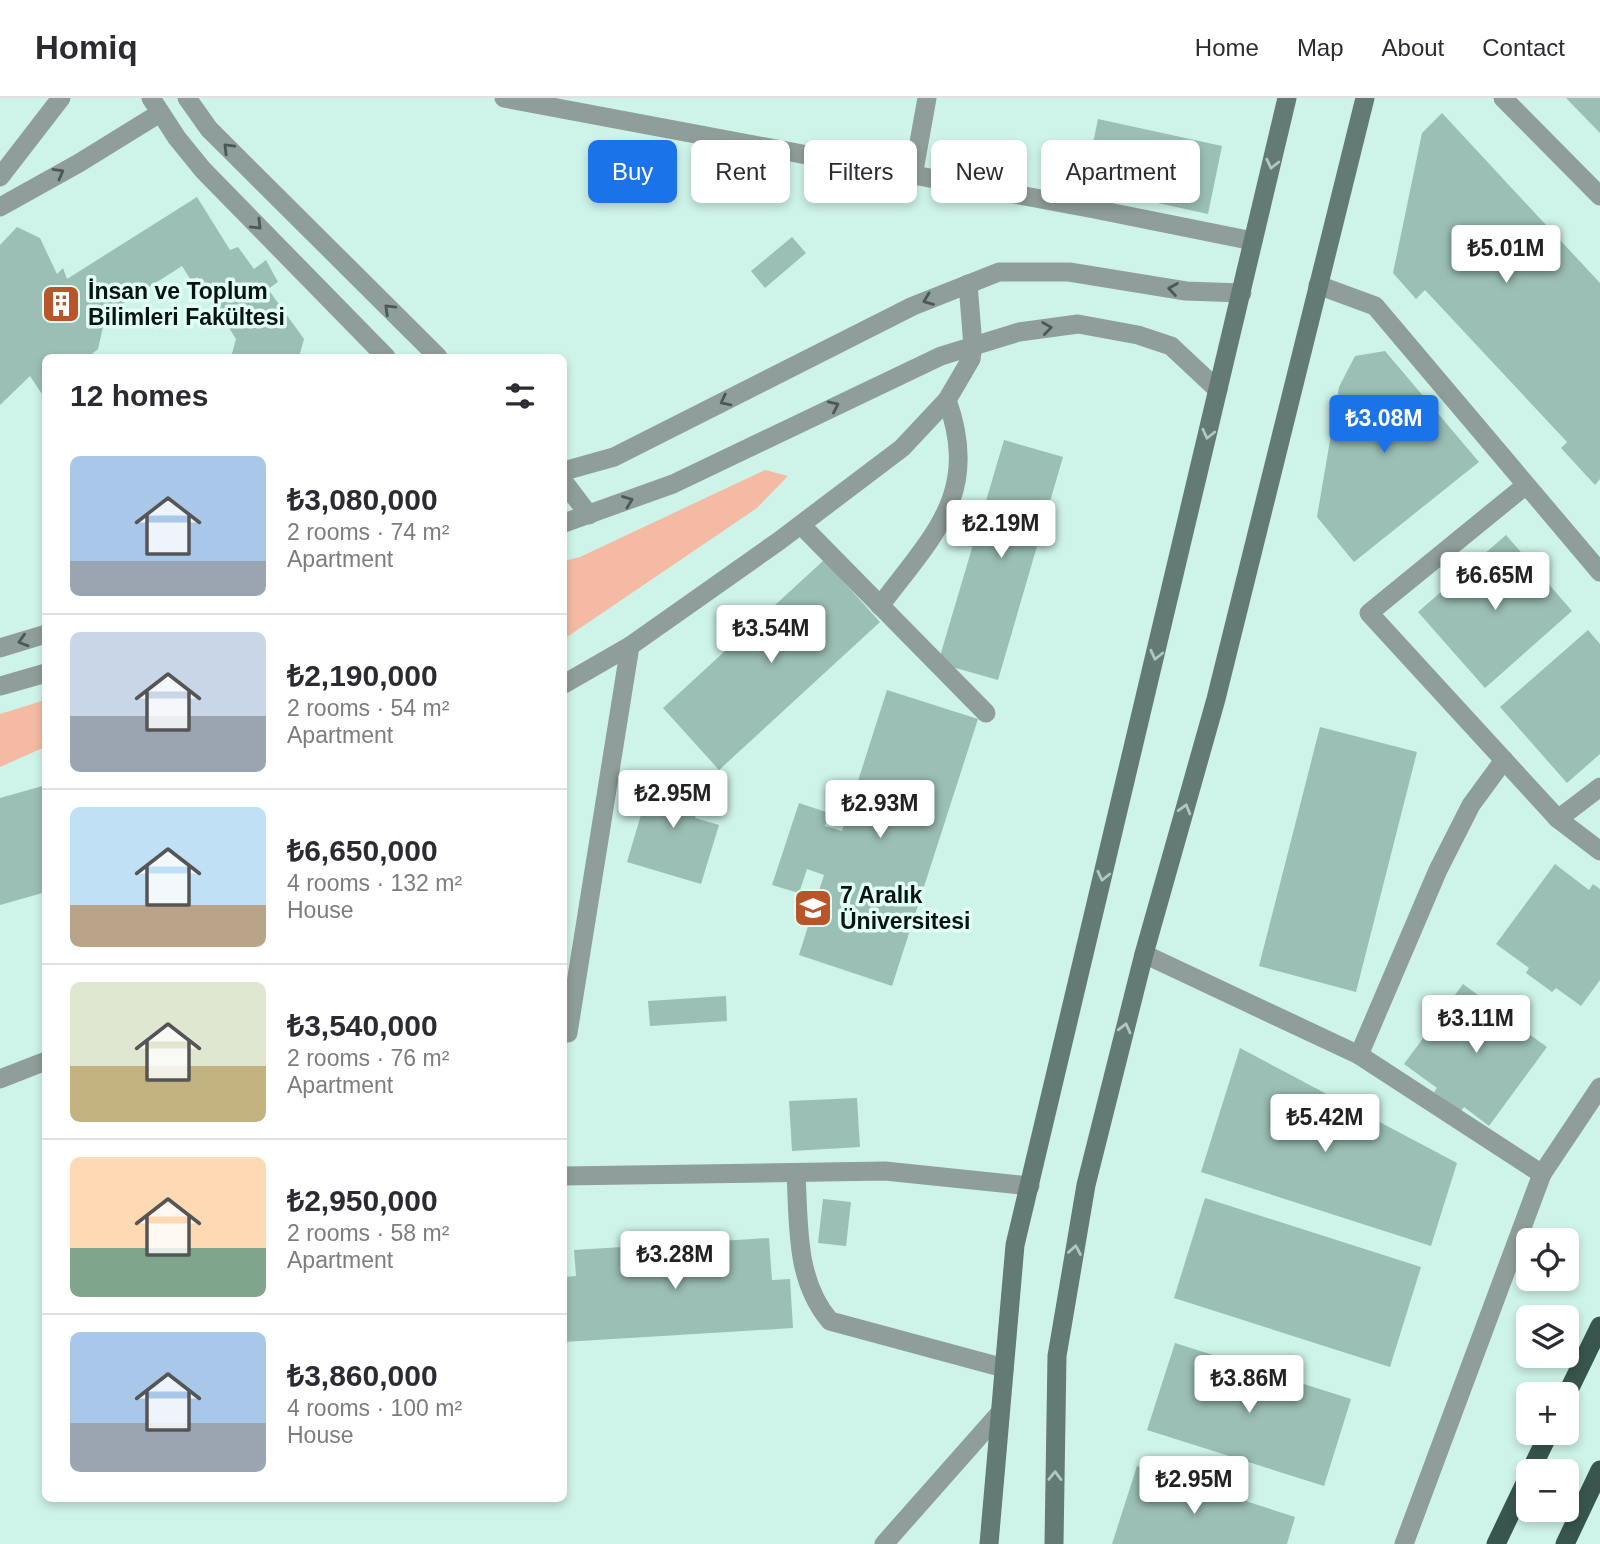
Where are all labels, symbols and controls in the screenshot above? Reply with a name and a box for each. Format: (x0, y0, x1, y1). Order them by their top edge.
text: Homiq (35, 29, 138, 66)
text: Home (1195, 34, 1259, 61)
text: Map (1297, 34, 1344, 61)
text: About (1382, 34, 1444, 61)
text: Contact (1482, 34, 1565, 61)
chip: Buy (588, 140, 677, 203)
chip: Rent (691, 140, 790, 203)
chip: Filters (804, 140, 917, 203)
chip: New (931, 140, 1027, 203)
chip: Apartment (1041, 140, 1200, 203)
one-way arrow (224, 144, 237, 157)
one-way arrow (1266, 158, 1280, 170)
one-way arrow (52, 168, 65, 182)
one-way arrow (249, 217, 262, 230)
pin: ₺5.01M (1449, 226, 1563, 285)
text: ₺5.01M (1467, 235, 1545, 261)
place label: İnsan ve Toplum Bilimleri Fakültesi (88, 278, 285, 330)
one-way arrow (1168, 282, 1179, 297)
building icon: İnsan ve Toplum Bilimleri Fakültesi (40, 283, 82, 325)
one-way arrow (923, 291, 935, 305)
one-way arrow (385, 305, 398, 318)
one-way arrow (1041, 321, 1053, 336)
icon: filters (501, 377, 539, 415)
text: 12 homes (70, 379, 208, 412)
one-way arrow (720, 393, 732, 407)
pin: ₺3.08M (1327, 396, 1441, 455)
one-way arrow (827, 400, 840, 414)
text: ₺3.08M (1345, 405, 1423, 431)
one-way arrow (1202, 427, 1216, 439)
text: ₺3,080,000 (287, 483, 438, 516)
icon: home (126, 484, 210, 568)
one-way arrow (621, 495, 633, 509)
pin: ₺2.19M (944, 500, 1058, 560)
text: ₺2.19M (962, 510, 1040, 536)
text: 2 rooms · 74 m² (287, 519, 449, 545)
text: Apartment (287, 546, 393, 572)
pin: ₺6.65M (1438, 552, 1552, 612)
text: ₺6.65M (1456, 562, 1534, 588)
pin: ₺3.54M (714, 606, 828, 665)
text: ₺3.54M (732, 615, 810, 641)
one-way arrow (17, 633, 29, 647)
one-way arrow (1149, 649, 1164, 661)
text: ₺2,190,000 (287, 659, 438, 692)
icon: home (126, 660, 210, 744)
text: 2 rooms · 54 m² (287, 695, 449, 721)
text: Apartment (287, 722, 393, 748)
pin: ₺2.95M (616, 770, 730, 830)
text: ₺2.95M (634, 780, 712, 806)
pin: ₺2.93M (823, 780, 937, 840)
text: ₺2.93M (841, 790, 919, 816)
one-way arrow (1177, 803, 1191, 815)
text: ₺6,650,000 (287, 834, 438, 867)
icon: home (126, 835, 210, 919)
text: 4 rooms · 132 m² (287, 870, 462, 896)
one-way arrow (1097, 870, 1111, 882)
place label: 7 Aralık Üniversitesi (840, 882, 970, 934)
school or university icon: 7 Aralık Üniversitesi (792, 887, 834, 929)
text: House (287, 897, 353, 923)
pin: ₺3.11M (1419, 996, 1533, 1055)
text: ₺3.11M (1438, 1005, 1514, 1031)
text: ₺3,540,000 (287, 1009, 438, 1042)
icon: home (126, 1010, 210, 1094)
one-way arrow (1117, 1022, 1131, 1034)
text: 2 rooms · 76 m² (287, 1045, 449, 1071)
text: Apartment (287, 1072, 393, 1098)
pin: ₺5.42M (1268, 1094, 1382, 1154)
text: ₺5.42M (1286, 1104, 1364, 1130)
text: ₺2,950,000 (287, 1184, 438, 1217)
icon: home (126, 1185, 210, 1269)
text: 2 rooms · 58 m² (287, 1220, 449, 1246)
map controls (1516, 1228, 1579, 1522)
button: locate (1516, 1228, 1579, 1291)
pin: ₺3.28M (618, 1232, 732, 1291)
text: ₺3.28M (636, 1241, 714, 1267)
one-way arrow (1067, 1244, 1082, 1256)
text: Apartment (287, 1247, 393, 1273)
button: layers (1516, 1305, 1579, 1368)
pin: ₺3.86M (1192, 1356, 1306, 1415)
text: ₺3,860,000 (287, 1359, 438, 1392)
icon: home (126, 1360, 210, 1444)
text: ₺3.86M (1210, 1365, 1288, 1391)
button: + (1516, 1382, 1579, 1445)
text: 4 rooms · 100 m² (287, 1395, 462, 1421)
text: House (287, 1422, 353, 1448)
pin: ₺2.95M (1137, 1456, 1251, 1516)
button: − (1516, 1459, 1579, 1522)
text: ₺2.95M (1155, 1466, 1233, 1492)
one-way arrow (1047, 1470, 1063, 1481)

